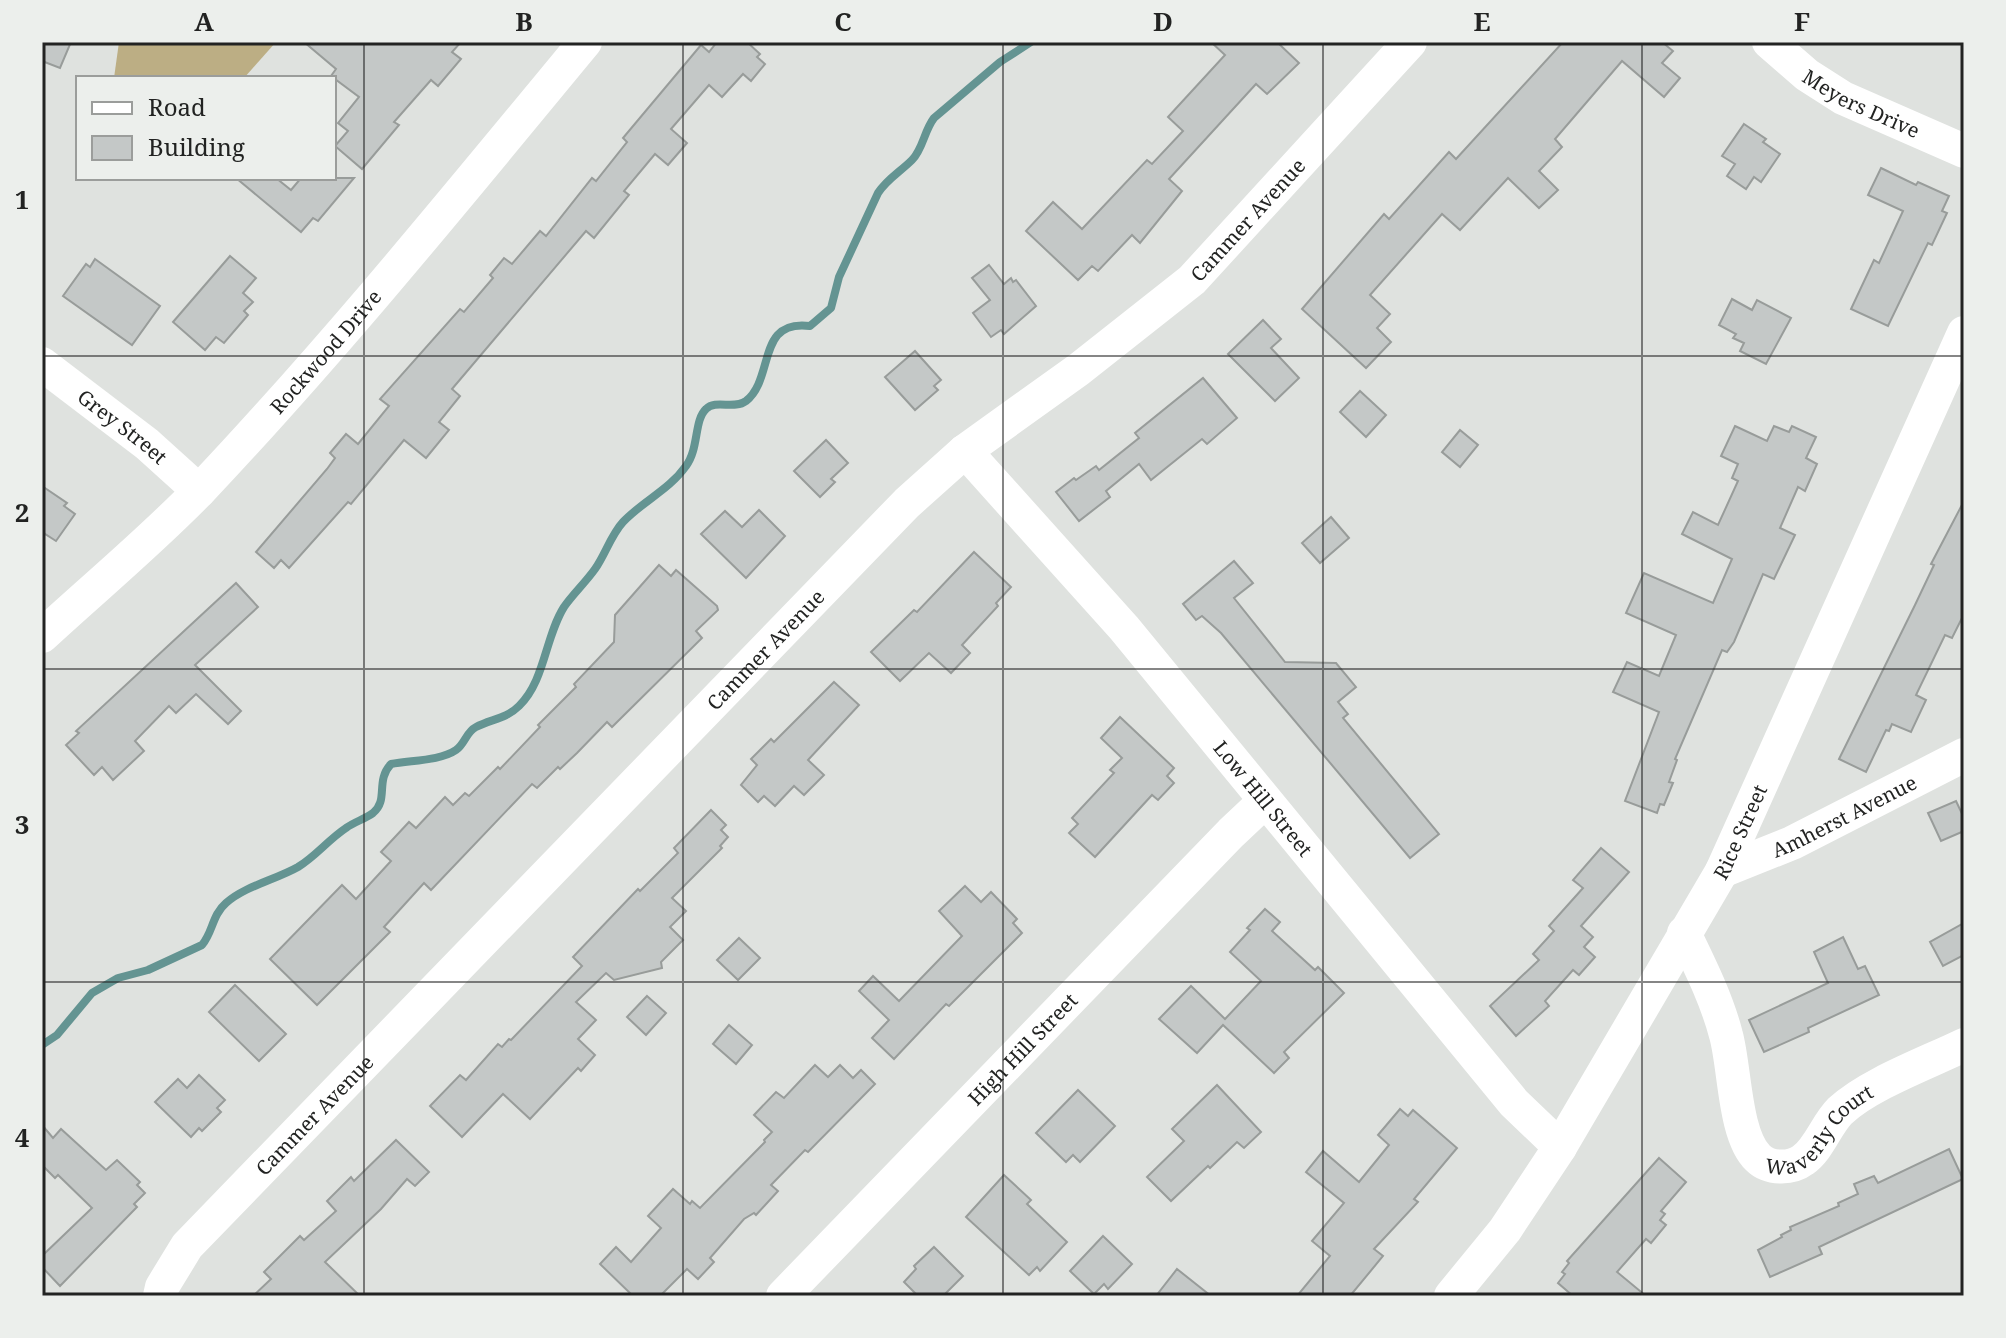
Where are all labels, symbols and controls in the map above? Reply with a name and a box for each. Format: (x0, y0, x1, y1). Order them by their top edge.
text: A (194, 3, 214, 39)
text: B (515, 3, 533, 39)
text: C (834, 3, 852, 39)
text: D (1153, 3, 1173, 39)
text: E (1474, 3, 1491, 39)
text: F (1794, 3, 1810, 39)
street label: Meyers Drive (1798, 62, 1924, 144)
legend (76, 76, 336, 180)
text: Road (148, 90, 206, 123)
text: Building (148, 130, 245, 163)
street label: Cammer Avenue (1184, 152, 1311, 287)
text: 1 (15, 181, 29, 217)
street label: Rockwood Drive (264, 283, 387, 419)
street label: Grey Street (73, 383, 173, 470)
text: 2 (15, 494, 29, 530)
street label: Cammer Avenue (700, 583, 830, 716)
street label: Low Hill Street (1208, 735, 1319, 862)
street label: Amherst Avenue (1768, 768, 1921, 863)
street label: Rice Street (1707, 780, 1773, 884)
text: 3 (15, 806, 29, 842)
street label: High Hill Street (962, 987, 1083, 1111)
street label: Cammer Avenue (249, 1049, 379, 1181)
street label: Waverly Court (1764, 1078, 1878, 1181)
text: 4 (15, 1119, 30, 1155)

